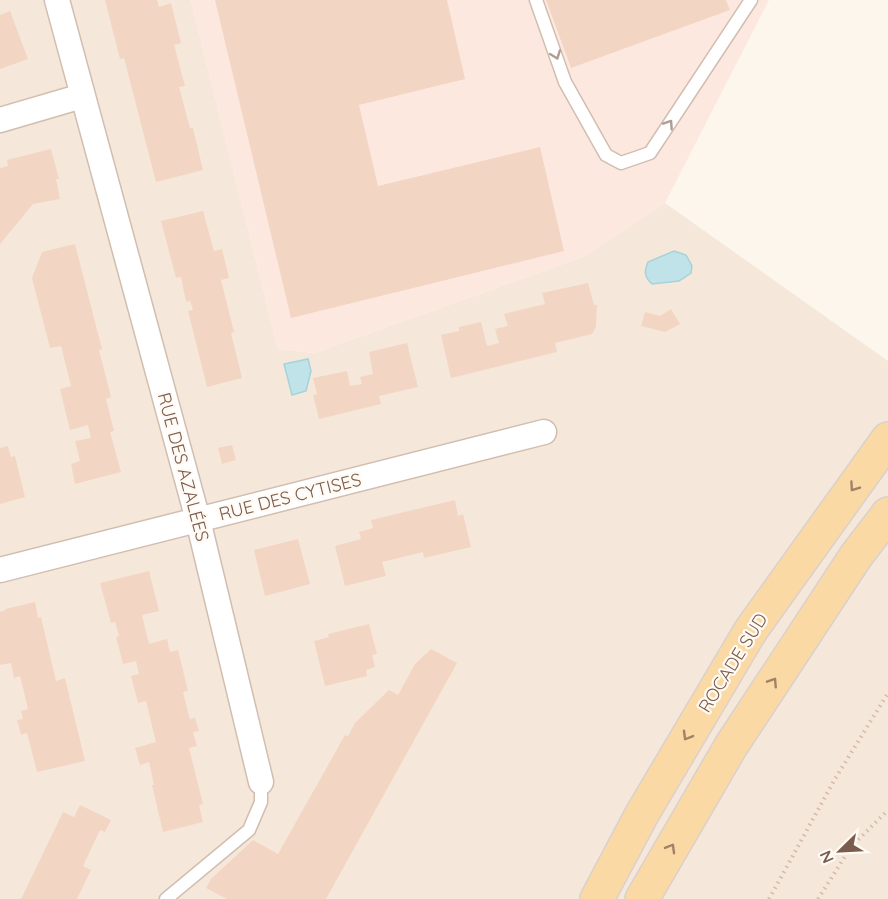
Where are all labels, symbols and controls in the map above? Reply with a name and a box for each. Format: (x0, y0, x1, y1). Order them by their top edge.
one-way arrow (548, 49, 561, 60)
one-way arrow (662, 120, 673, 131)
street label: RUE DES AZALÉES (153, 390, 214, 544)
street label: RUE DES CYTISES (216, 468, 363, 525)
one-way arrow (850, 480, 861, 491)
street label: ROCADE SUD (693, 609, 772, 717)
one-way arrow (766, 678, 777, 689)
one-way arrow (683, 730, 695, 740)
north arrow (810, 821, 870, 881)
one-way arrow (664, 844, 676, 855)
text: N (815, 848, 838, 867)

